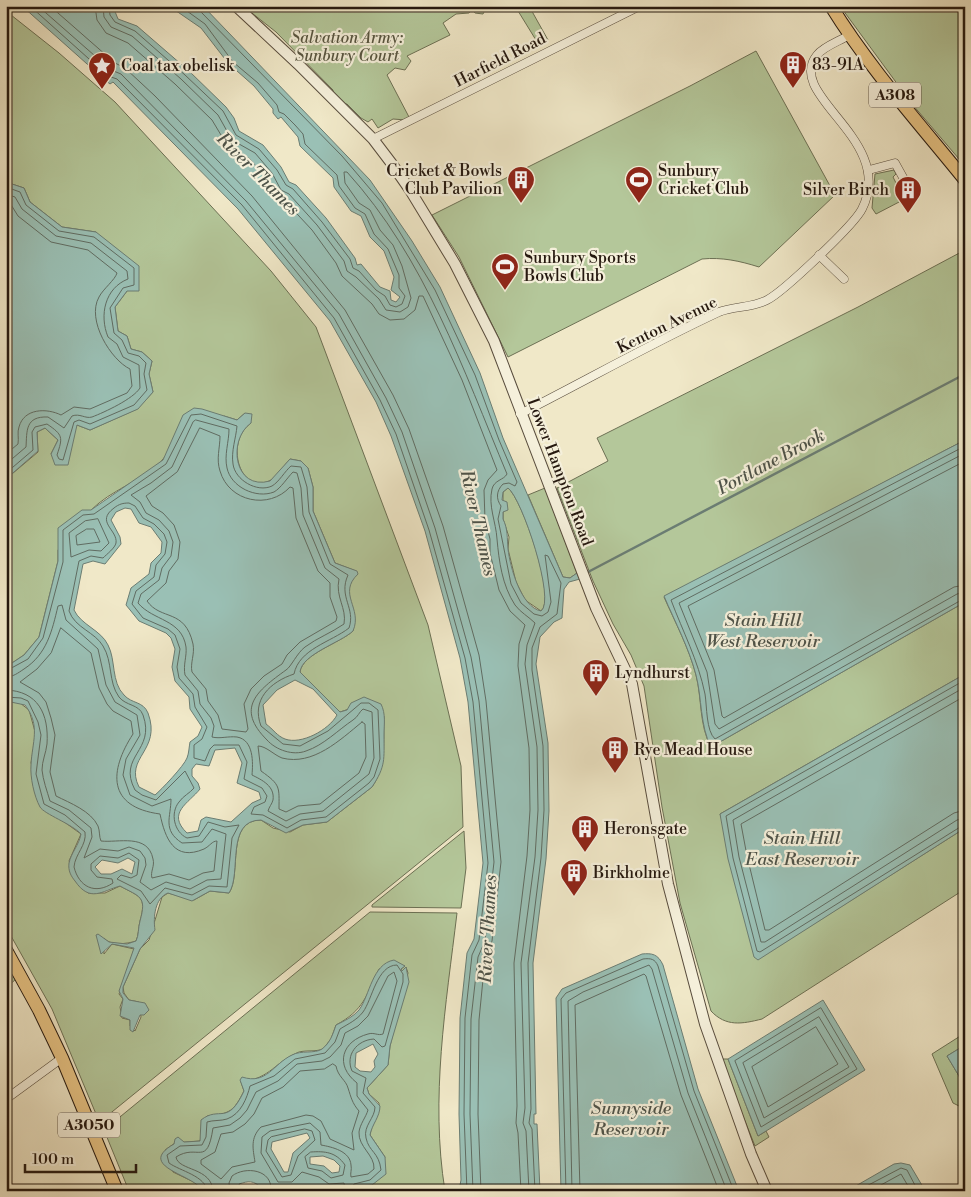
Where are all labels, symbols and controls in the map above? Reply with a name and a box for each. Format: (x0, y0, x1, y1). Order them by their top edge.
park label: Salvation Army: Sunbury Court (291, 28, 403, 66)
street label: Harfield Road (451, 28, 549, 92)
building icon: 83-91A (778, 50, 808, 89)
place icon: Coal tax obelisk (87, 51, 117, 90)
place label: 83-91A (812, 55, 865, 75)
place label: Coal tax obelisk (121, 56, 236, 76)
road number: A308 (869, 82, 921, 108)
water label: River Thames (211, 127, 305, 221)
place label: Cricket & Bowls Club Pavilion (386, 161, 502, 199)
place label: Sunbury Cricket Club (658, 161, 749, 199)
building icon: Cricket & Bowls Club Pavilion (506, 165, 536, 204)
sports icon: Sunbury Cricket Club (624, 165, 654, 204)
building icon: Silver Birch (893, 175, 923, 214)
place label: Silver Birch (803, 180, 889, 200)
place label: Sunbury Sports Bowls Club (523, 248, 636, 286)
sports icon: Sunbury Sports Bowls Club (490, 252, 520, 291)
street label: Kenton Avenue (614, 292, 720, 358)
street label: Lower Hampton Road (523, 395, 597, 549)
water label: Portlane Brook (712, 424, 829, 500)
water label: River Thames (454, 466, 501, 579)
water label: Stain Hill West Reservoir (706, 609, 820, 653)
building icon: Lyndhurst (581, 658, 611, 697)
place label: Lyndhurst (615, 663, 690, 683)
building icon: Rye Mead House (600, 735, 630, 774)
place label: Rye Mead House (634, 740, 752, 760)
building icon: Heronsgate (570, 814, 600, 853)
place label: Heronsgate (604, 819, 687, 839)
water label: Stain Hill East Reservoir (744, 827, 859, 871)
building icon: Birkholme (559, 858, 589, 897)
place label: Birkholme (592, 863, 670, 883)
water label: River Thames (474, 874, 502, 985)
water label: Sunnyside Reservoir (591, 1097, 672, 1141)
road number: A3050 (58, 1112, 120, 1138)
scale bar (25, 1142, 136, 1174)
text: 100 m (32, 1150, 74, 1169)

